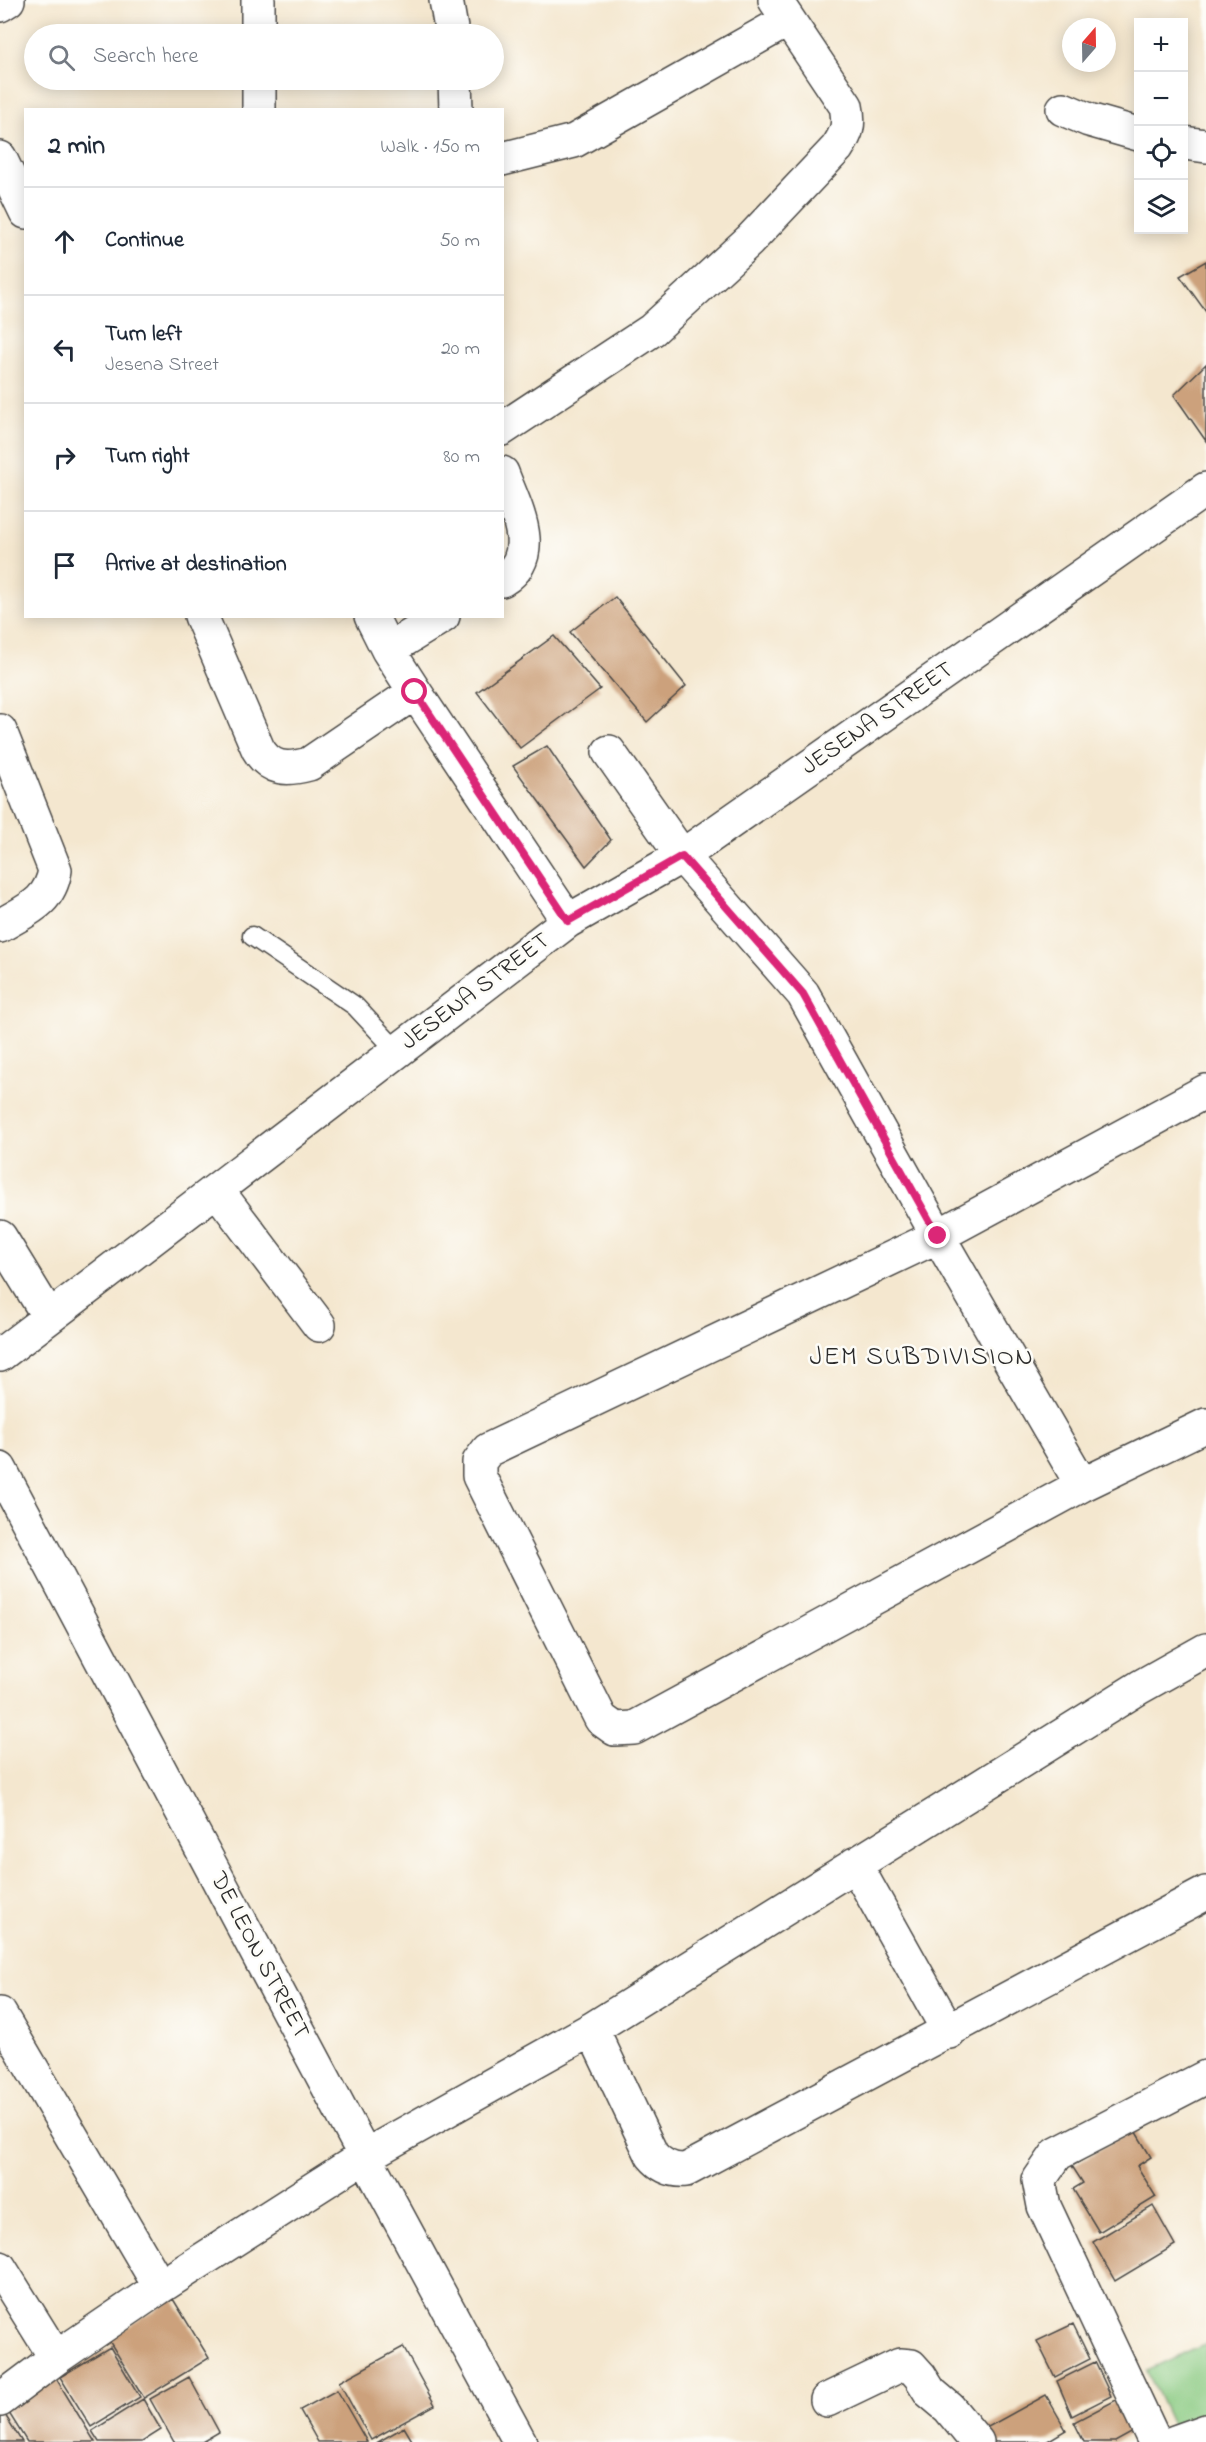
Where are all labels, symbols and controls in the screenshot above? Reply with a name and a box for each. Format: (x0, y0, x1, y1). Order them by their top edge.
north arrow (1062, 18, 1116, 72)
map controls (1134, 18, 1188, 234)
button: + (1134, 18, 1188, 72)
search box (24, 24, 504, 90)
icon: search (45, 41, 78, 74)
text: Search here (93, 41, 198, 73)
button: − (1134, 72, 1188, 126)
button: locate (1134, 126, 1188, 180)
text: 2 min (48, 128, 105, 166)
text: Walk · 150 m (380, 133, 480, 162)
button: layers (1134, 180, 1188, 234)
icon: ahead (48, 225, 81, 258)
text: Continue (105, 225, 184, 257)
text: 50 m (439, 227, 480, 256)
text: Turn left (105, 319, 182, 351)
icon: left (48, 333, 81, 366)
text: 20 m (441, 335, 480, 364)
text: Jesena Street (105, 351, 219, 380)
icon: right (48, 441, 81, 474)
text: Turn right (105, 441, 190, 473)
text: 80 m (443, 443, 480, 472)
icon: arrive (48, 549, 81, 582)
text: Arrive at destination (105, 549, 287, 581)
street label: JESENA STREET (795, 653, 961, 785)
route start (401, 678, 427, 704)
street label: JESENA STREET (394, 924, 558, 1060)
route end (924, 1222, 950, 1248)
district label: JEM SUBDIVISION (810, 1339, 1034, 1377)
street label: DE LEON STREET (200, 1865, 318, 2046)

